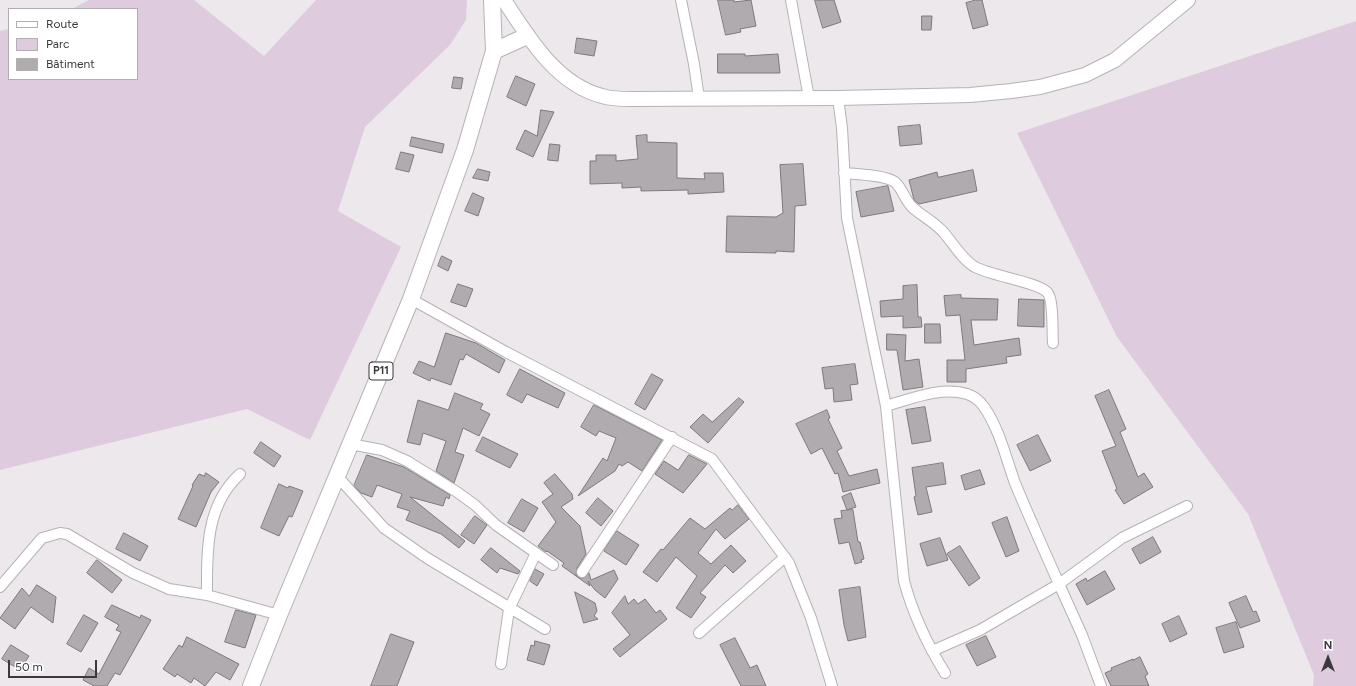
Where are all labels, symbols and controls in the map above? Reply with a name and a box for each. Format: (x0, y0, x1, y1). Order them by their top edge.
legend (8, 8, 138, 80)
text: Route (46, 17, 78, 31)
text: Parc (46, 37, 70, 51)
text: Bâtiment (46, 57, 95, 71)
road number: P11 (369, 362, 393, 380)
north arrow (1308, 638, 1348, 678)
text: N (1324, 639, 1332, 652)
scale bar (10, 652, 99, 678)
text: 50 m (15, 660, 43, 674)

